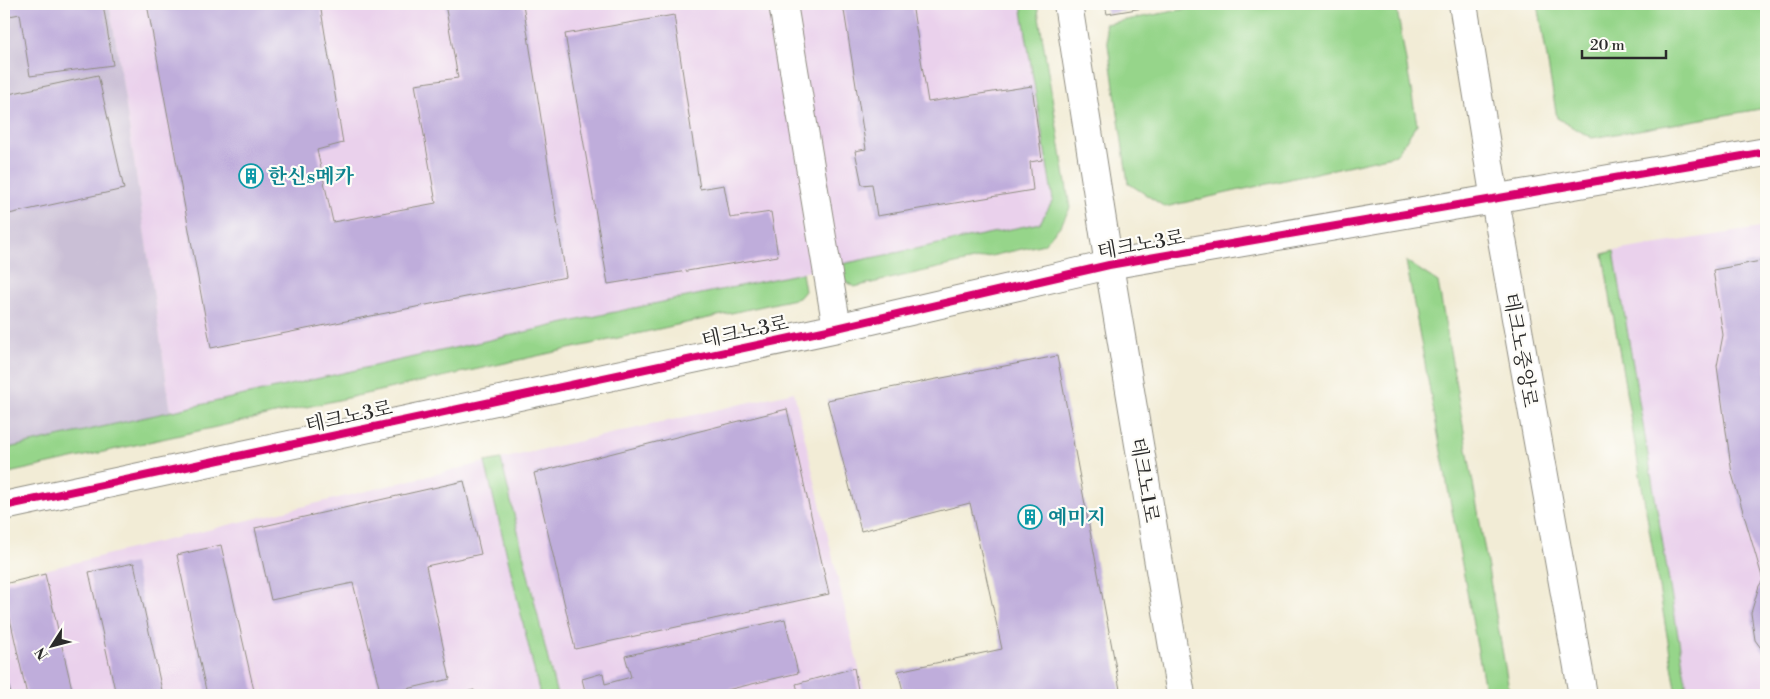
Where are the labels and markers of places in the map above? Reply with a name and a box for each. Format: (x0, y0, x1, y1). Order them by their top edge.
building icon: 한신s메카 (238, 163, 264, 189)
place label: 한신s메카 (268, 165, 355, 190)
building icon: 예미지 (1017, 504, 1043, 530)
place label: 예미지 (1048, 506, 1106, 531)

